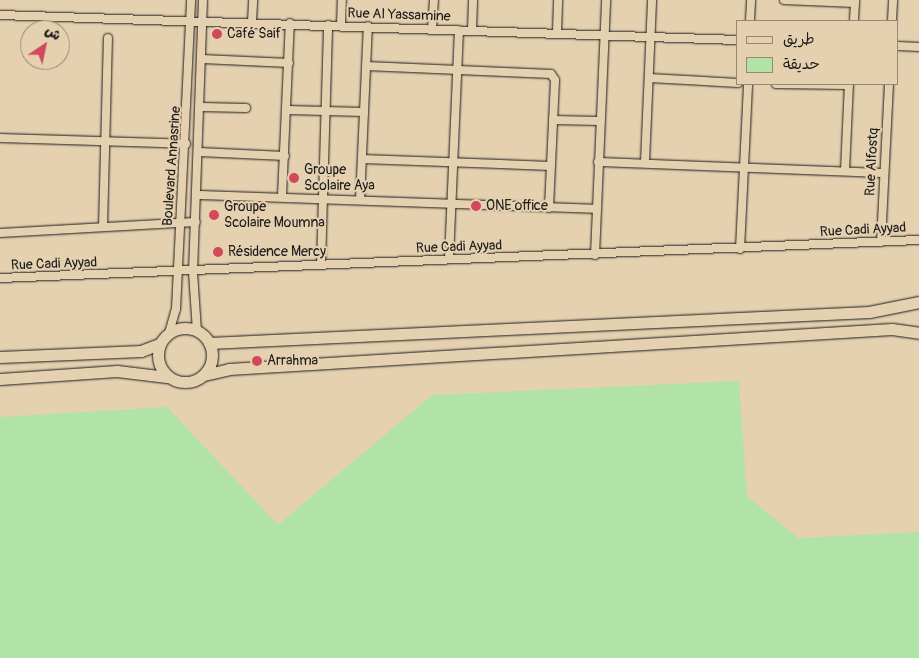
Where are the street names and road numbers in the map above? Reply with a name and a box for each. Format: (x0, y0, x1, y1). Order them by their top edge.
street label: Rue Al Yassamine (347, 5, 451, 25)
street label: Boulevard Annasrine (159, 106, 185, 226)
street label: Rue Alfostq (862, 127, 882, 197)
street label: Rue Cadi Ayyad (819, 219, 907, 241)
street label: Rue Cadi Ayyad (415, 237, 503, 257)
street label: Rue Cadi Ayyad (10, 254, 98, 274)

